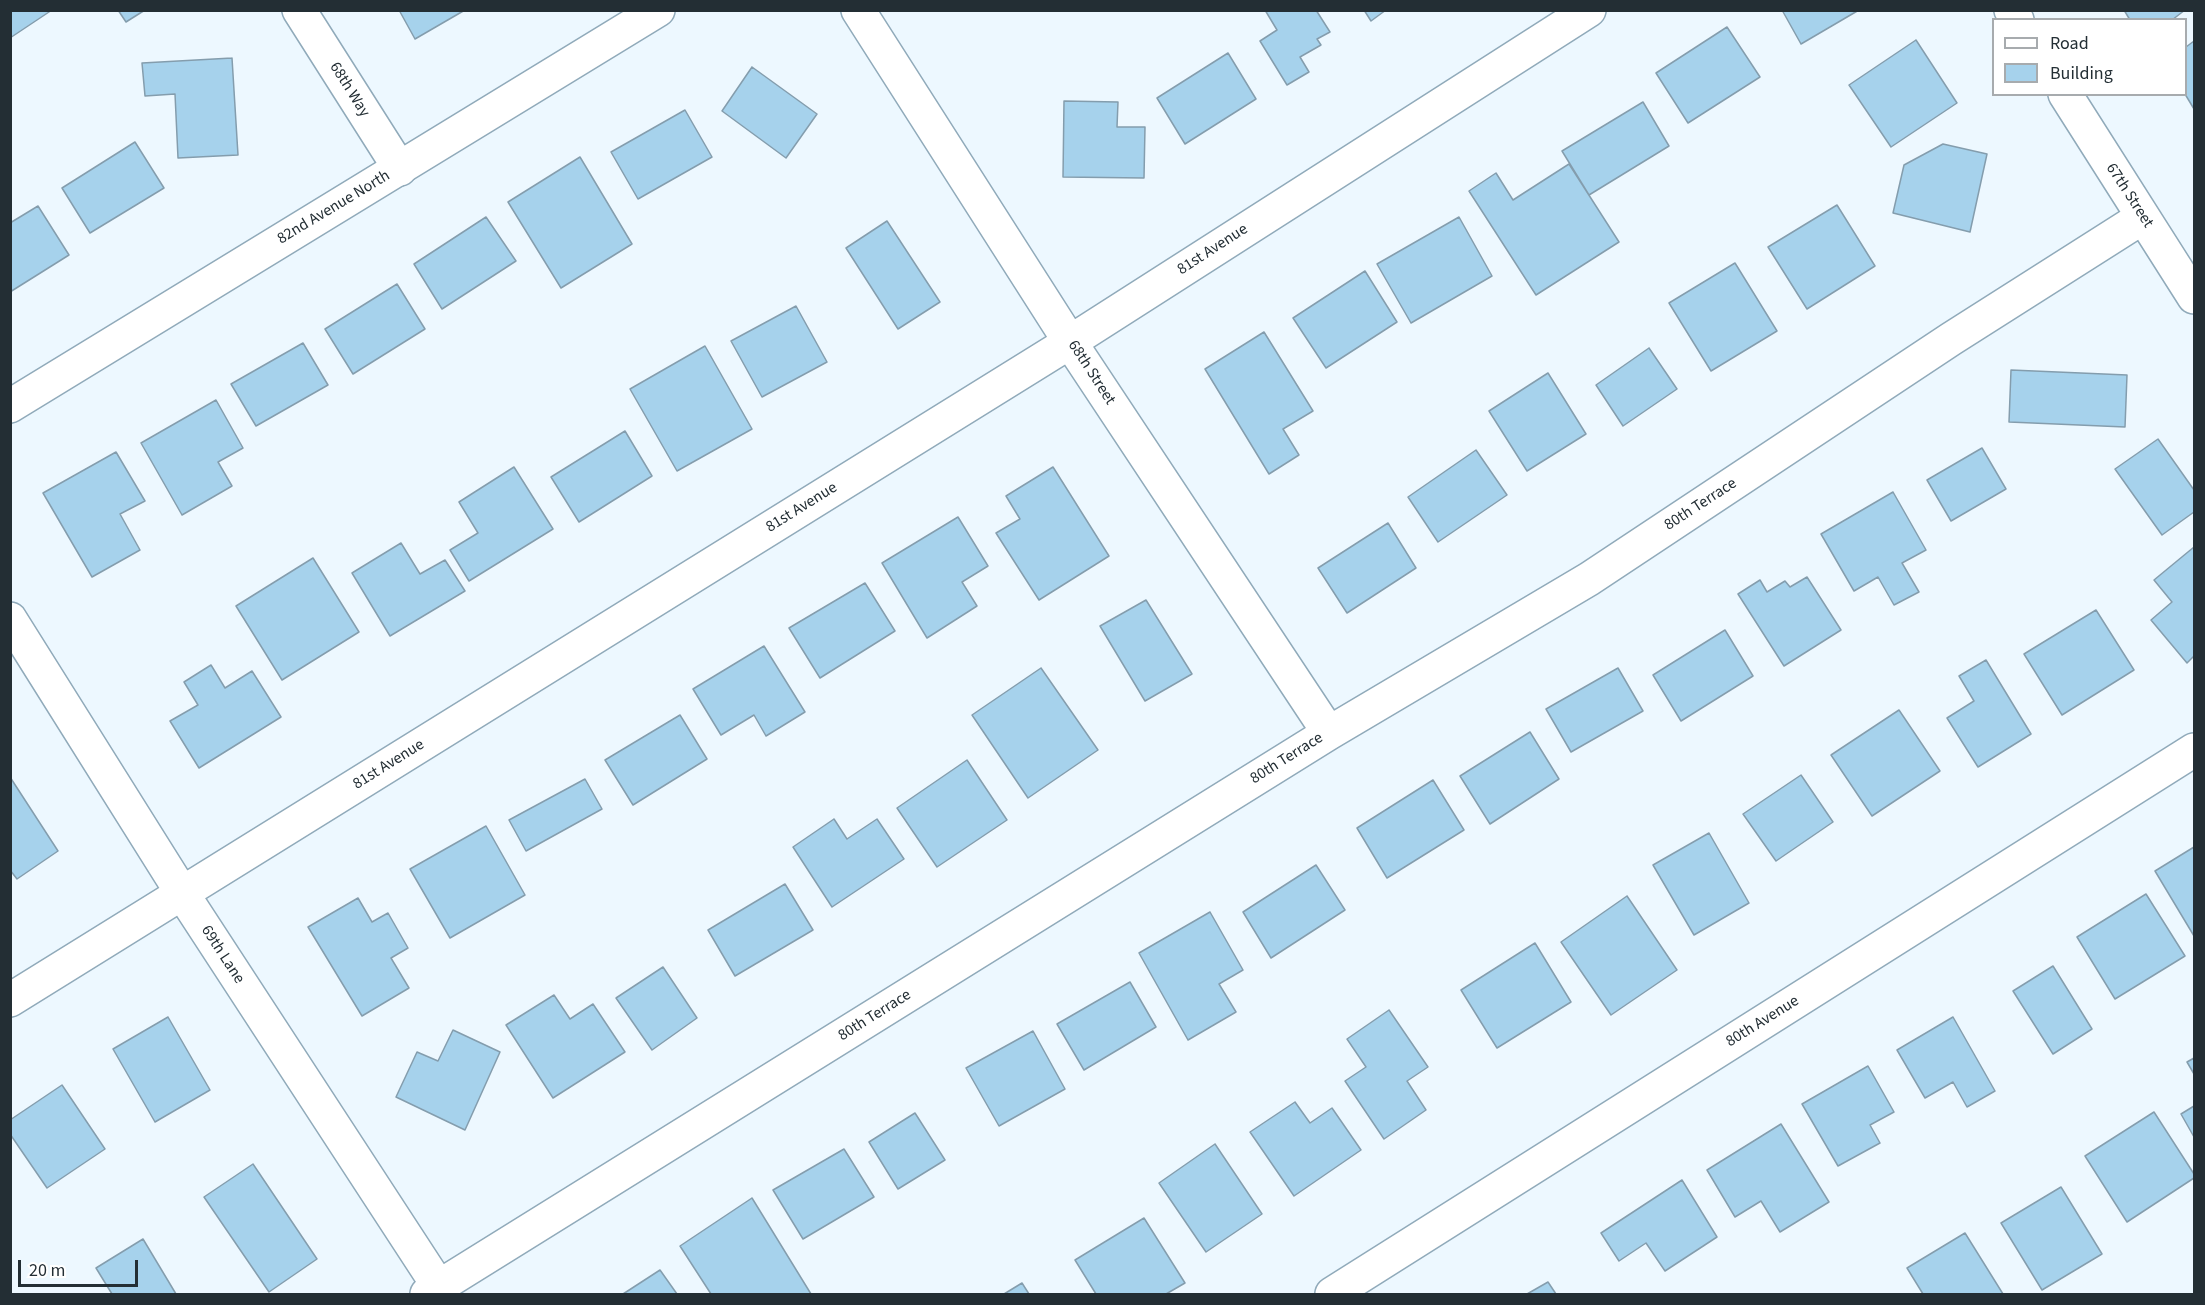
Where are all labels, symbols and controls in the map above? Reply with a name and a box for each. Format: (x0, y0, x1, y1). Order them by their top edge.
legend (1992, 18, 2187, 96)
text: Road (2050, 31, 2089, 56)
street label: 68th Way (325, 59, 373, 121)
text: Building (2050, 61, 2113, 86)
street label: 67th Street (2101, 160, 2157, 232)
street label: 82nd Avenue North (274, 167, 394, 249)
street label: 81st Avenue (1174, 220, 1252, 280)
street label: 68th Street (1063, 337, 1119, 409)
street label: 80th Terrace (1661, 475, 1741, 535)
street label: 81st Avenue (763, 479, 841, 537)
street label: 80th Terrace (1247, 729, 1327, 789)
street label: 81st Avenue (350, 736, 428, 794)
street label: 69th Lane (196, 922, 248, 988)
street label: 80th Terrace (835, 986, 915, 1046)
street label: 80th Avenue (1723, 992, 1803, 1052)
scale bar (21, 1248, 141, 1286)
text: 20 m (29, 1258, 65, 1283)

